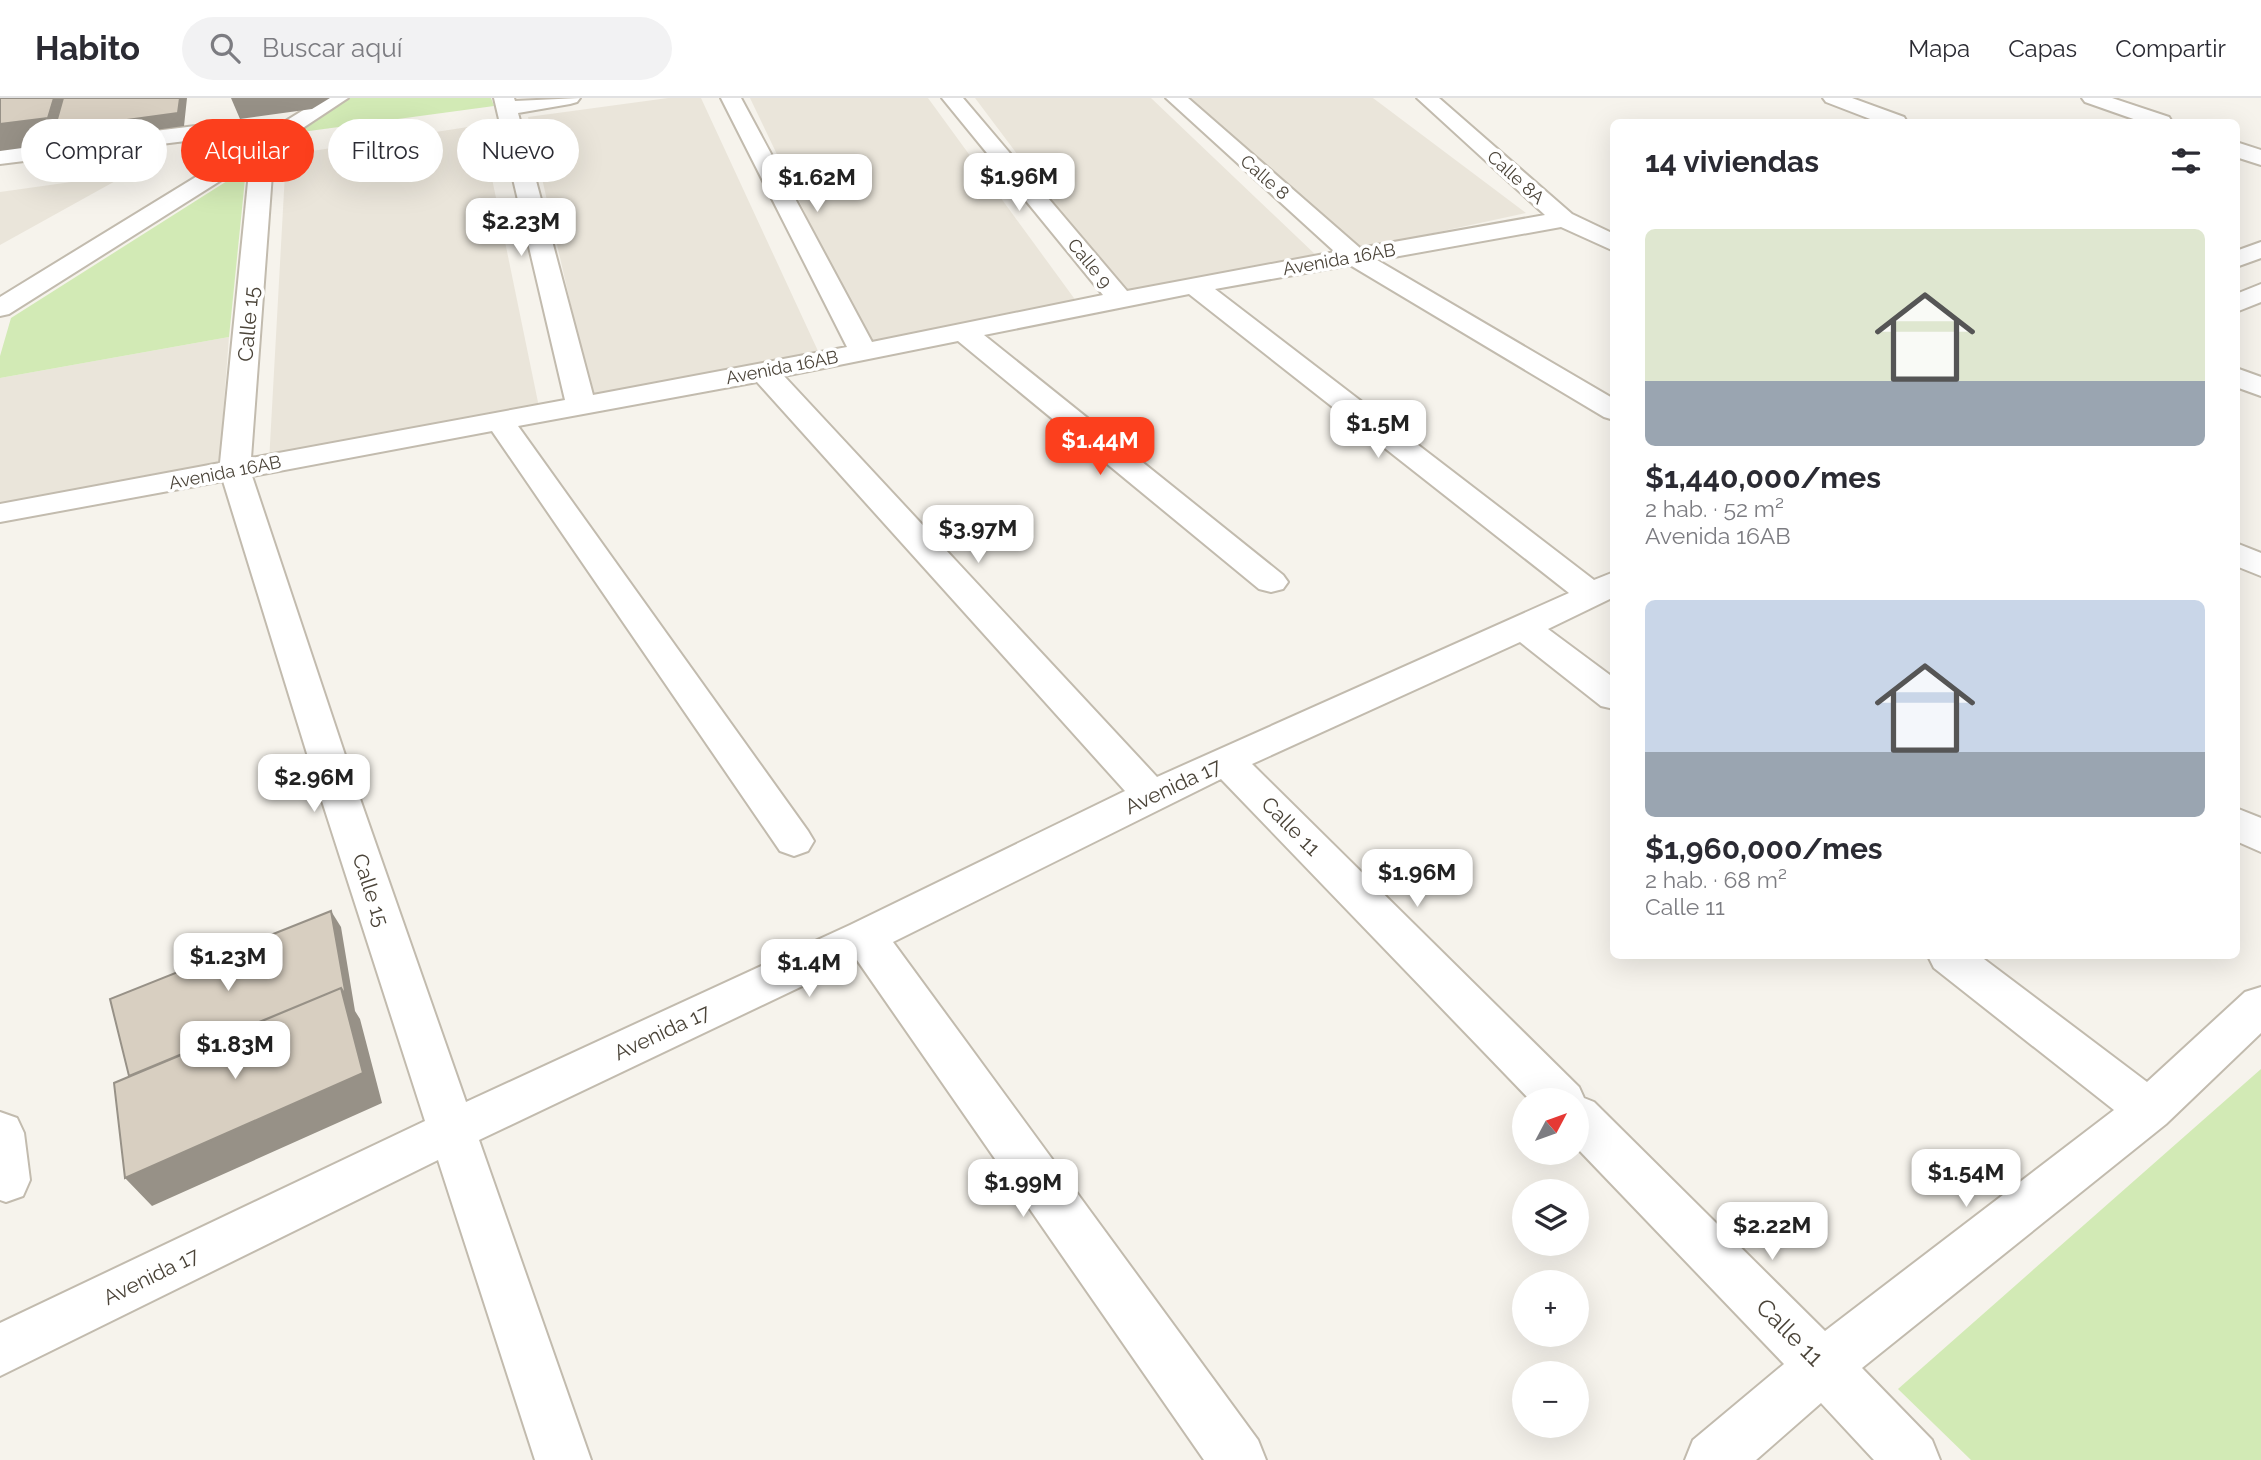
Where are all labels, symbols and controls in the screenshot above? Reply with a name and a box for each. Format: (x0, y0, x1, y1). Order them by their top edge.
search box (182, 17, 672, 80)
text: Habito (35, 29, 140, 68)
icon: search (206, 29, 244, 67)
text: Buscar aquí (262, 33, 402, 63)
text: Mapa (1908, 34, 1970, 63)
text: Capas (2008, 34, 2077, 63)
text: Compartir (2115, 34, 2226, 63)
chip: Comprar (21, 119, 167, 182)
chip: Alquilar (181, 119, 314, 182)
chip: Filtros (328, 119, 443, 182)
chip: Nuevo (457, 119, 579, 182)
icon: filters (2167, 142, 2205, 180)
text: 14 viviendas (1645, 144, 1819, 179)
street label: Calle 8A (1483, 146, 1549, 208)
street label: Calle 8 (1236, 150, 1294, 204)
pin: $1.96M (962, 153, 1076, 213)
pin: $1.62M (760, 155, 874, 214)
text: $1.96M (980, 162, 1058, 189)
text: $1.62M (778, 163, 856, 190)
pin: $2.23M (464, 198, 578, 258)
text: $2.23M (482, 207, 560, 234)
street label: Calle 9 (1063, 234, 1117, 292)
street label: Avenida 16AB (1281, 239, 1397, 279)
icon: home (1862, 274, 1988, 400)
street label: Calle 15 (232, 285, 264, 363)
street label: Avenida 16AB (724, 346, 840, 388)
pin: $1.5M (1329, 400, 1427, 460)
text: $1.5M (1346, 409, 1410, 436)
pin: $1.44M (1043, 418, 1157, 477)
text: $1.44M (1061, 426, 1139, 453)
street label: Avenida 16AB (167, 451, 283, 493)
text: $1,440,000/mes (1645, 460, 1881, 495)
text: 2 hab. · 52 m² (1645, 495, 1784, 522)
pin: $3.97M (921, 505, 1035, 565)
text: $3.97M (939, 514, 1017, 541)
text: Avenida 16AB (1645, 522, 1791, 549)
icon: home (1862, 645, 1988, 771)
street label: Avenida 17 (1121, 752, 1226, 819)
pin: $2.96M (257, 754, 371, 814)
text: $2.96M (274, 763, 354, 790)
street label: Calle 11 (1256, 791, 1326, 861)
text: $1,960,000/mes (1645, 831, 1883, 866)
street label: Calle 15 (347, 850, 395, 930)
pin: $1.96M (1360, 850, 1474, 909)
text: $1.96M (1378, 858, 1456, 885)
text: 2 hab. · 68 m² (1645, 866, 1787, 893)
text: Calle 11 (1645, 893, 1725, 920)
pin: $1.23M (171, 934, 285, 993)
pin: $1.4M (760, 940, 858, 999)
text: $1.23M (190, 942, 266, 969)
text: $1.4M (777, 948, 841, 975)
street label: Avenida 17 (610, 998, 715, 1065)
pin: $1.83M (178, 1021, 292, 1081)
text: $1.83M (196, 1030, 274, 1057)
north arrow (1512, 1088, 1589, 1166)
map controls (1512, 1088, 1589, 1438)
pin: $1.54M (1909, 1150, 2023, 1209)
text: $1.54M (1928, 1158, 2004, 1185)
pin: $1.99M (966, 1160, 1080, 1219)
text: $1.99M (984, 1168, 1062, 1195)
button: layers (1512, 1179, 1589, 1256)
pin: $2.22M (1715, 1202, 1829, 1262)
text: $2.22M (1733, 1211, 1811, 1238)
street label: Avenida 17 (99, 1242, 204, 1310)
button: + (1512, 1270, 1589, 1347)
street label: Calle 11 (1750, 1292, 1830, 1372)
button: − (1512, 1361, 1589, 1438)

